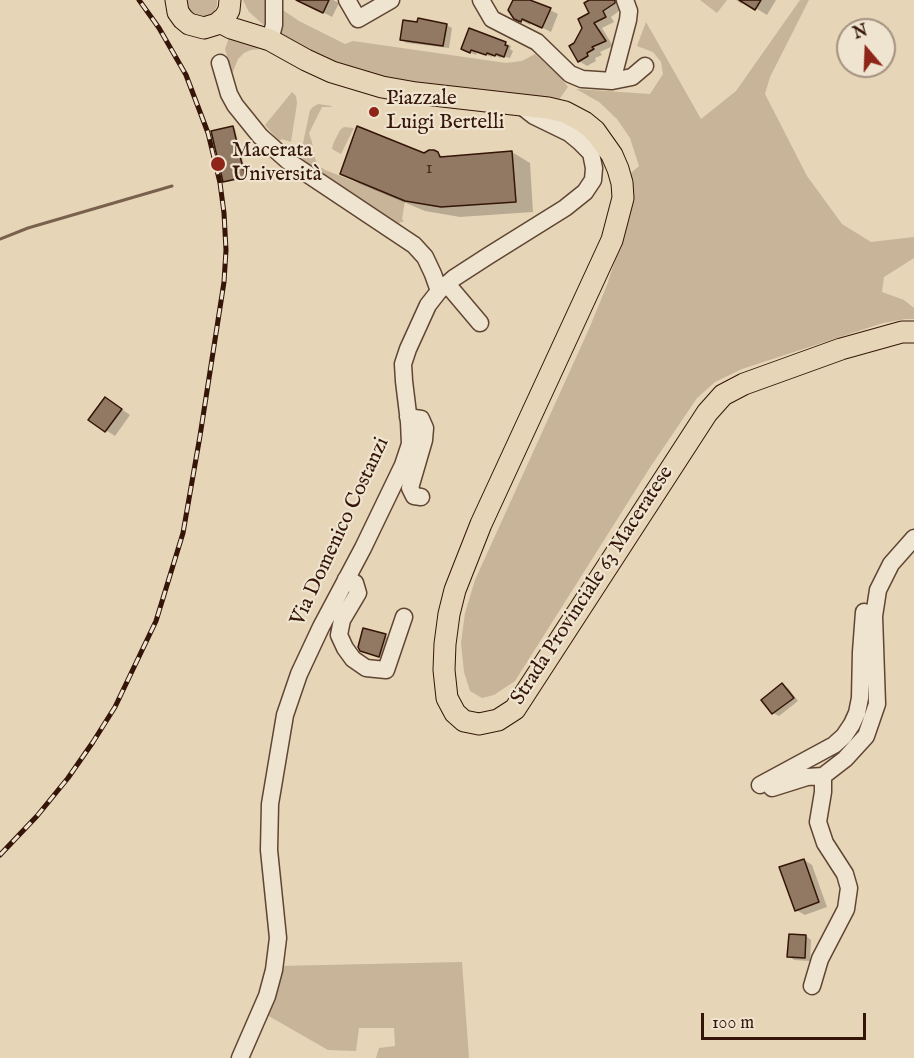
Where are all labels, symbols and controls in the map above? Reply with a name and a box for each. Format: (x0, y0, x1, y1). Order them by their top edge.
north arrow (836, 18, 896, 78)
text: N (851, 21, 871, 45)
place label: Piazzale Luigi Bertelli (386, 87, 504, 137)
marker: Piazzale Luigi Bertelli (367, 105, 381, 119)
place label: Macerata Università (232, 139, 322, 189)
marker: Macerata Università (209, 155, 227, 173)
house number: 1 (426, 158, 432, 180)
street label: Via Domenico Costanzi (286, 434, 396, 630)
street label: Strada Provinciale 63 Maceratese (506, 462, 680, 710)
scale bar (704, 1001, 869, 1039)
text: 100 m (712, 1012, 754, 1035)

